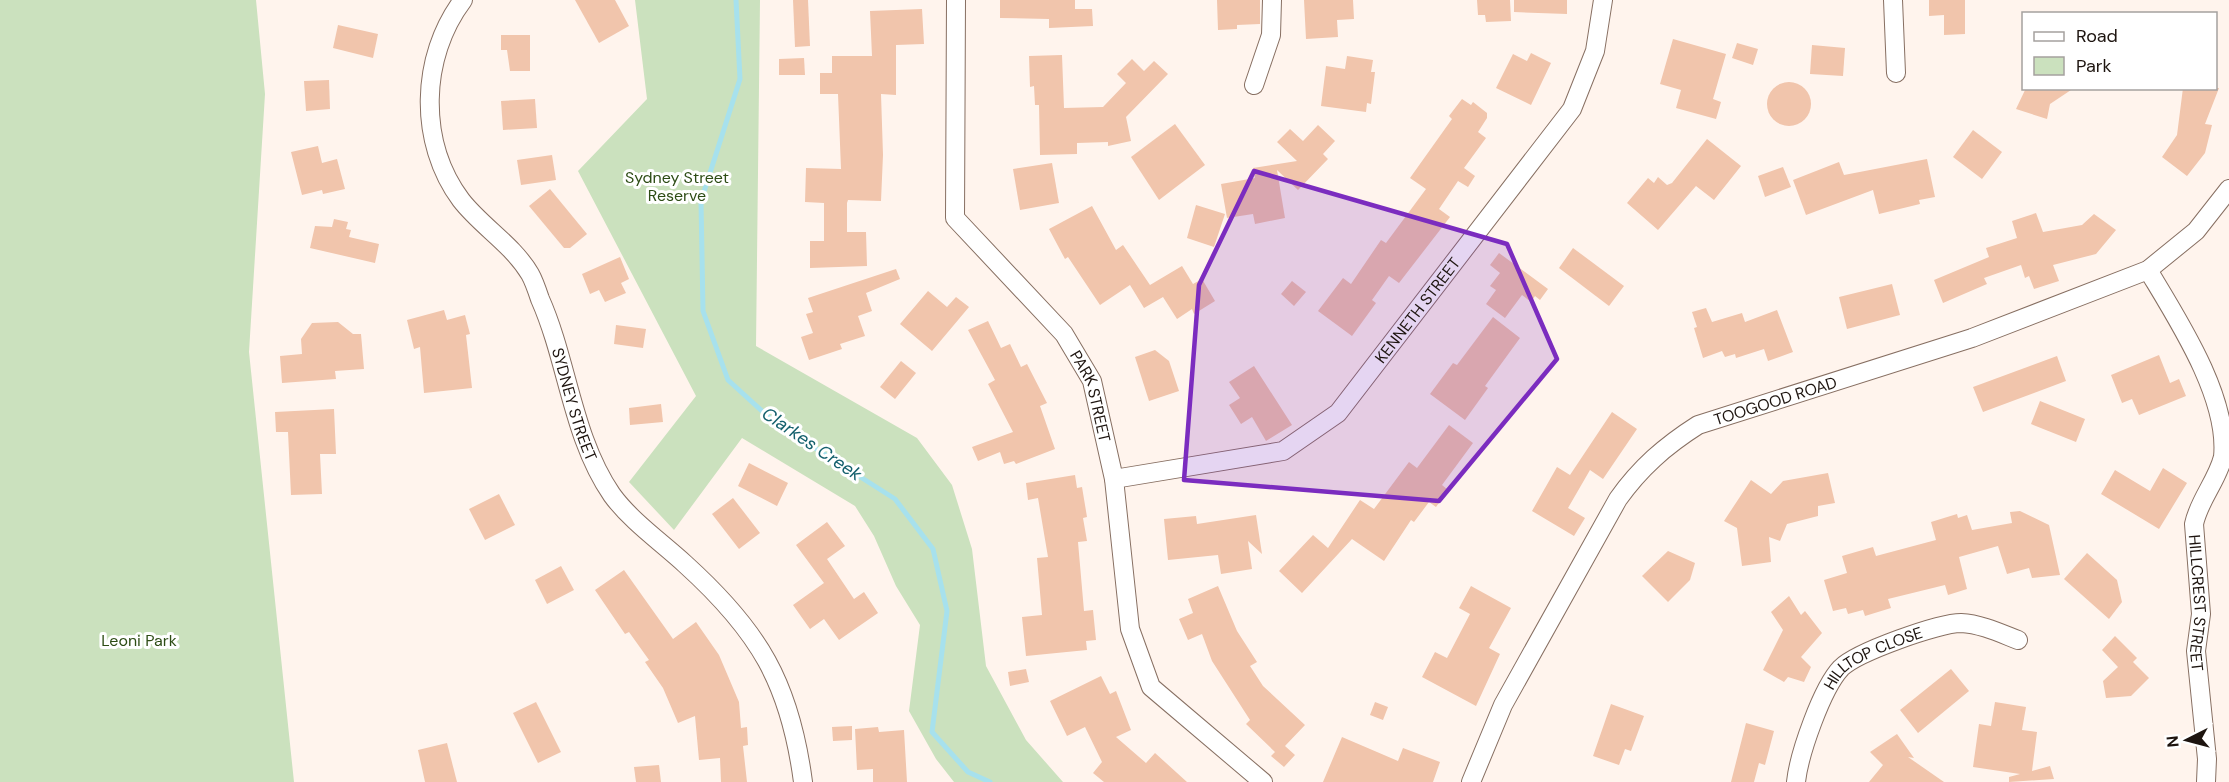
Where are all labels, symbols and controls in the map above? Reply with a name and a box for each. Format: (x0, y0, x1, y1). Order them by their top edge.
legend (2022, 12, 2217, 90)
text: Road (2076, 24, 2118, 48)
text: Park (2076, 54, 2112, 78)
park label: Sydney Street Reserve (625, 167, 729, 206)
street label: KENNETH STREET (1370, 253, 1465, 367)
street label: SYDNEY STREET (547, 345, 602, 464)
street label: PARK STREET (1066, 346, 1116, 444)
street label: TOOGOOD ROAD (1711, 371, 1839, 430)
water label: Clarkes Creek (757, 402, 867, 487)
street label: HILLCREST STREET (2184, 534, 2212, 672)
street label: HILLTOP CLOSE (1818, 622, 1925, 693)
park label: Leoni Park (101, 630, 177, 651)
north arrow (2157, 710, 2217, 770)
text: N (2162, 735, 2184, 748)

